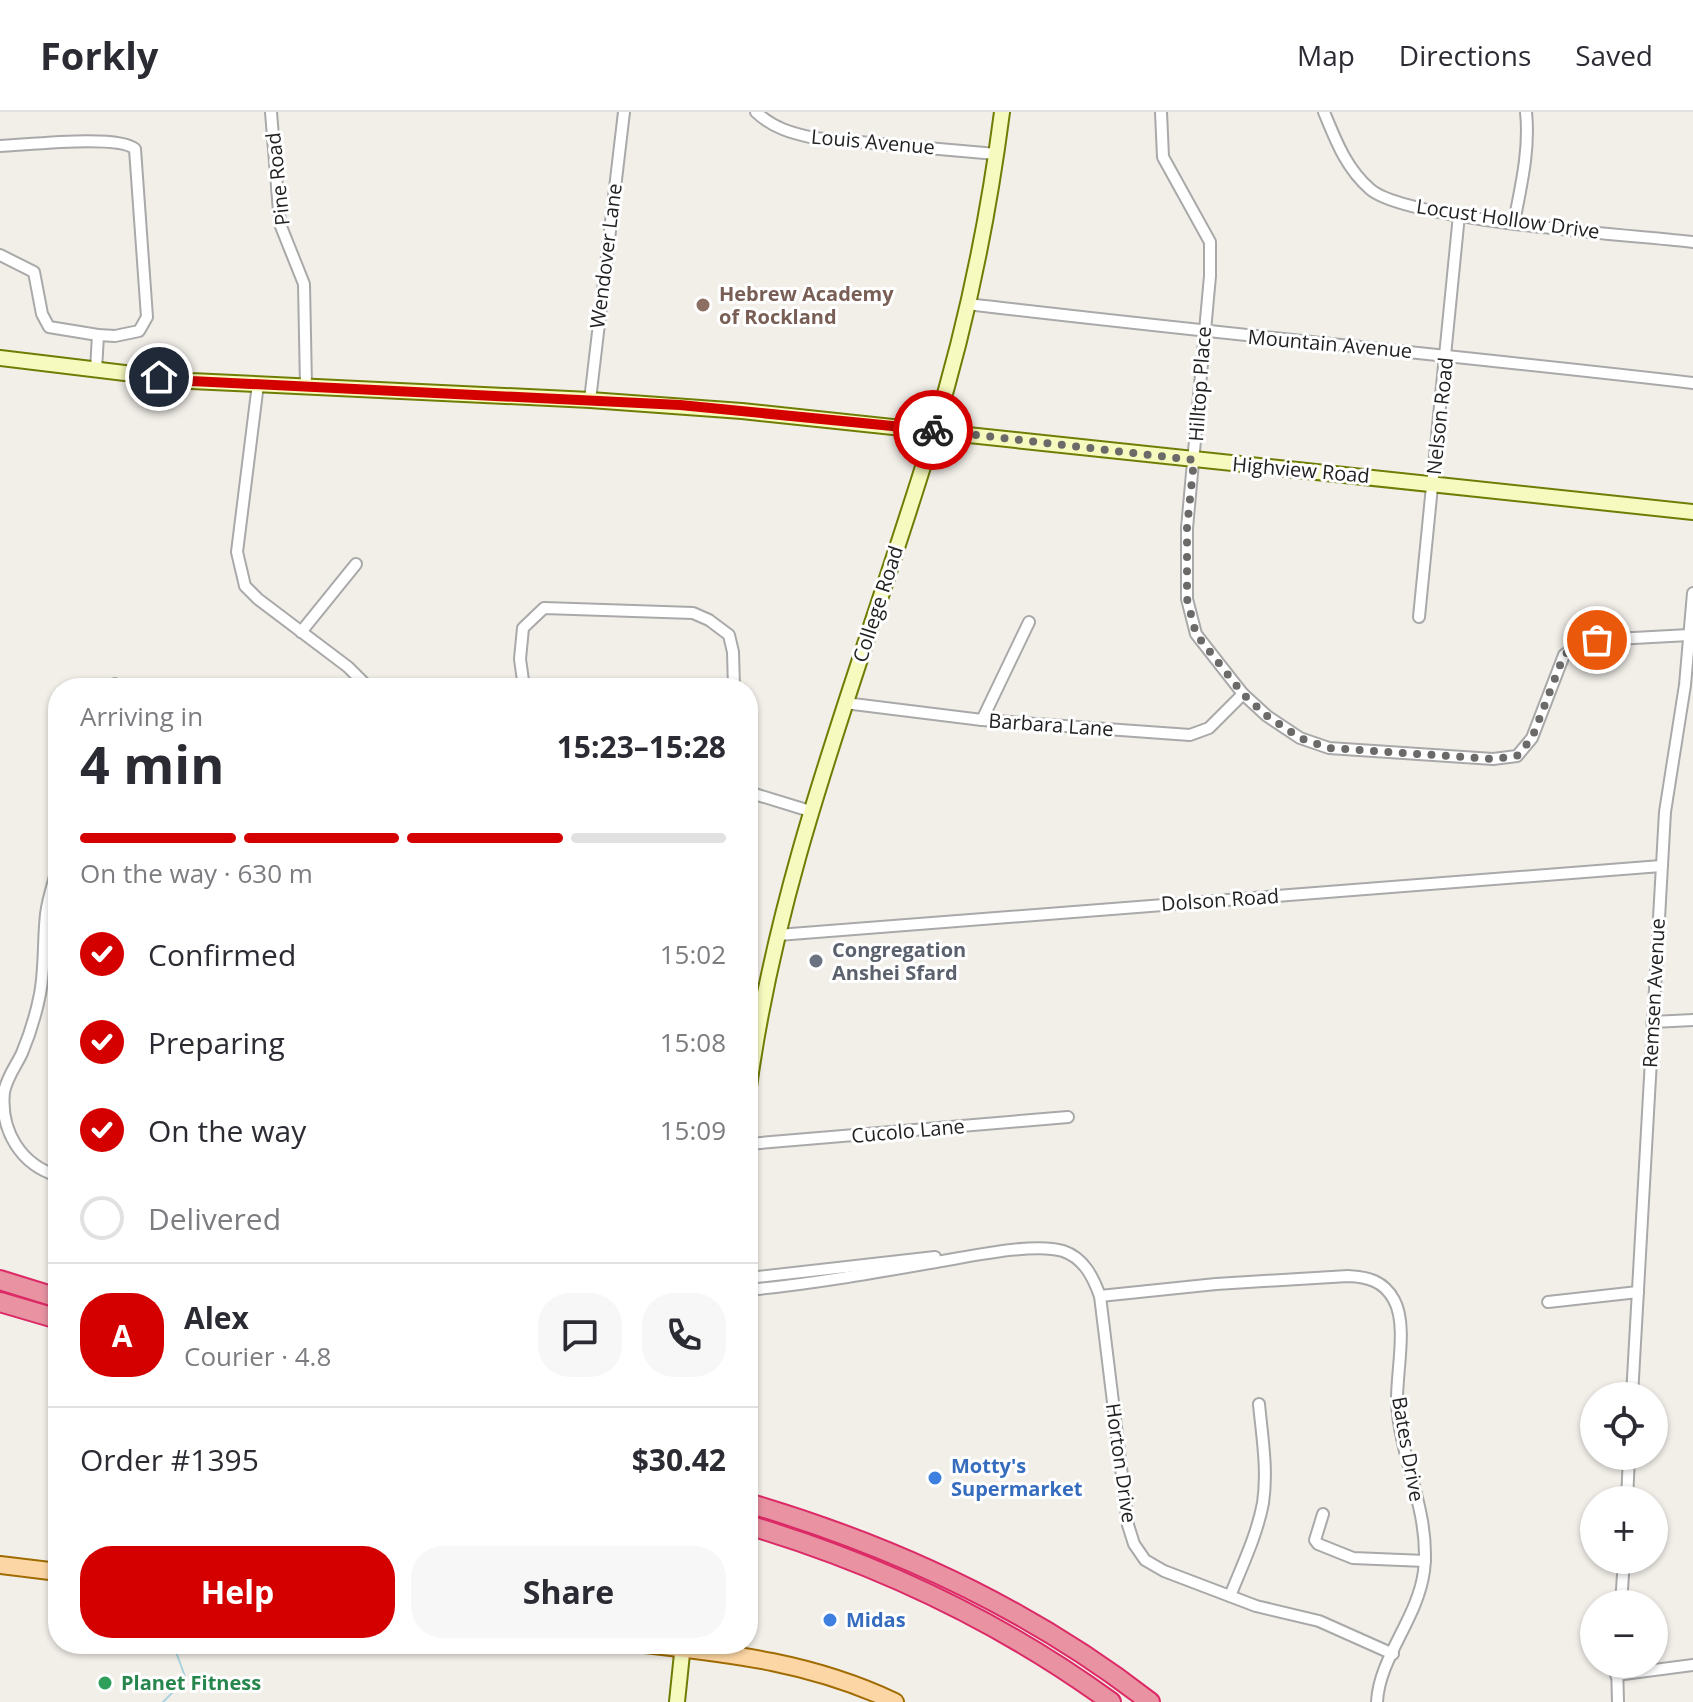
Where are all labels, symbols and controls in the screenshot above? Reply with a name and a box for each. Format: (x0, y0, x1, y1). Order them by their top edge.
text: Forkly (40, 29, 158, 81)
text: Map (1297, 36, 1355, 74)
text: Directions (1399, 36, 1531, 74)
text: Saved (1575, 36, 1653, 74)
street label: Louis Avenue (810, 123, 936, 160)
street label: Pine Road (259, 131, 296, 227)
street label: Wendover Lane (583, 182, 628, 330)
street label: Locust Hollow Drive (1415, 192, 1601, 245)
place label: Hebrew Academy of Rockland (719, 280, 894, 330)
marker: Hebrew Academy of Rockland (694, 296, 712, 314)
street label: Mountain Avenue (1247, 323, 1413, 364)
street label: Hilltop Place (1182, 325, 1217, 443)
pin (125, 343, 193, 411)
icon: home (137, 355, 181, 399)
street label: Nelson Road (1420, 356, 1459, 476)
courier (893, 390, 973, 470)
icon: bike (911, 408, 955, 452)
street label: Highview Road (1231, 450, 1371, 489)
street label: College Road (846, 542, 909, 666)
pin (1563, 606, 1631, 674)
icon: bag (1575, 618, 1619, 662)
text: Arriving in (80, 698, 203, 734)
street label: Barbara Lane (988, 707, 1114, 742)
text: 15:23–15:28 (557, 726, 726, 767)
text: 4 min (80, 728, 224, 799)
text: On the way · 630 m (80, 855, 313, 891)
street label: Dolson Road (1160, 882, 1280, 917)
street label: Remsen Avenue (1636, 917, 1671, 1069)
icon: check (80, 932, 124, 976)
text: Confirmed (148, 934, 296, 975)
text: 15:02 (660, 936, 726, 972)
place label: Congregation Anshei Sfard (832, 936, 966, 986)
marker: Congregation Anshei Sfard (807, 952, 825, 970)
icon: check (80, 1020, 124, 1064)
text: Preparing (148, 1022, 285, 1063)
text: 15:08 (660, 1024, 726, 1060)
icon: check (80, 1108, 124, 1152)
text: On the way (148, 1110, 306, 1151)
text: 15:09 (660, 1112, 726, 1148)
street label: Cucolo Lane (850, 1112, 966, 1149)
text: Delivered (148, 1198, 281, 1239)
button: chat (538, 1293, 622, 1377)
button: phone (642, 1293, 726, 1377)
text: Alex (184, 1297, 249, 1338)
text: A (112, 1315, 132, 1356)
text: Courier · 4.8 (184, 1338, 331, 1374)
map controls (1580, 1382, 1668, 1678)
button: locate (1580, 1382, 1668, 1470)
street label: Bates Drive (1386, 1394, 1431, 1503)
street label: Horton Drive (1100, 1401, 1143, 1524)
text: Order #1395 (80, 1439, 259, 1480)
text: $30.42 (632, 1439, 726, 1480)
place label: Motty's Supermarket (951, 1452, 1083, 1502)
marker: Motty's Supermarket (926, 1469, 944, 1487)
button: + (1580, 1486, 1668, 1574)
button: Help (80, 1546, 395, 1638)
button: Share (411, 1546, 726, 1638)
button: − (1580, 1590, 1668, 1678)
place label: Midas (846, 1606, 906, 1633)
marker: Midas (821, 1611, 839, 1629)
place label: Planet Fitness (121, 1669, 261, 1696)
marker: Planet Fitness (96, 1674, 114, 1692)

